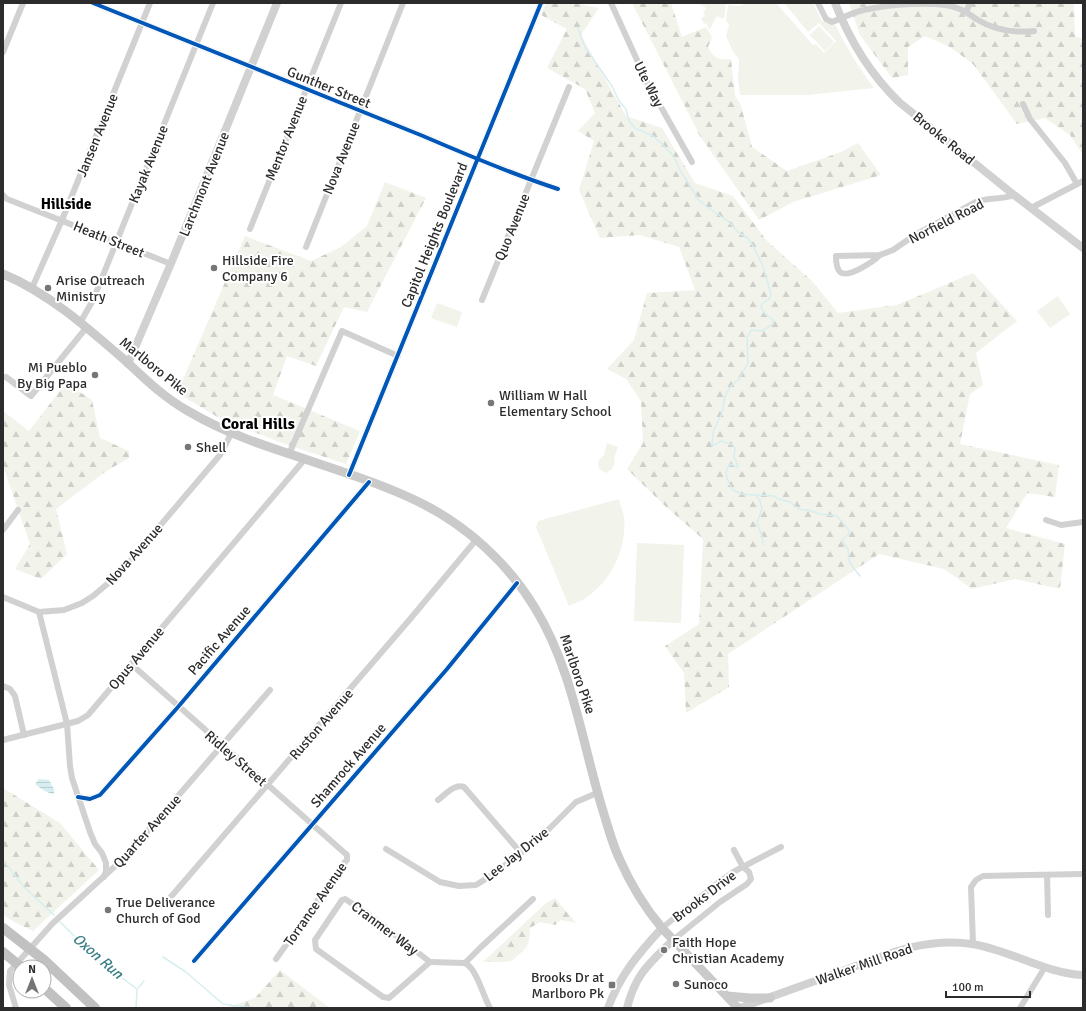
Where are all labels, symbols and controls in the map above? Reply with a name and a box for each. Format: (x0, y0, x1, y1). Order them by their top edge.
street label: Ute Way (630, 58, 667, 110)
street label: Gunther Street (285, 63, 373, 112)
street label: Jansen Avenue (73, 91, 122, 179)
street label: Mentor Avenue (262, 93, 311, 183)
street label: Brooke Road (909, 108, 978, 168)
street label: Nova Avenue (319, 119, 364, 197)
street label: Kayak Avenue (125, 123, 172, 206)
street label: Larchmont Avenue (176, 129, 233, 239)
street label: Capitol Heights Boulevard (397, 160, 471, 310)
street label: Quo Avenue (491, 191, 534, 263)
district label: Hillside (41, 195, 91, 213)
street label: Norfield Road (906, 195, 987, 248)
street label: Heath Street (71, 217, 147, 262)
place label: Hillside Fire Company 6 (222, 252, 294, 285)
marker: Hillside Fire Company 6 (209, 263, 219, 273)
place label: Arise Outreach Ministry (56, 272, 145, 305)
marker: Arise Outreach Ministry (43, 283, 53, 293)
street label: Marlboro Pike (116, 334, 191, 399)
place label: Mi Pueblo By Big Papa (17, 359, 87, 392)
marker: Mi Pueblo By Big Papa (90, 370, 100, 380)
place label: William W Hall Elementary School (499, 387, 612, 420)
marker: William W Hall Elementary School (486, 398, 496, 408)
district label: Coral Hills (221, 414, 295, 434)
place label: Shell (196, 439, 226, 456)
marker: Shell (183, 442, 193, 452)
street label: Nova Avenue (102, 520, 166, 589)
street label: Pacific Avenue (185, 602, 254, 679)
street label: Opus Avenue (105, 623, 168, 693)
street label: Marlboro Pike (556, 632, 599, 716)
street label: Ruston Avenue (286, 685, 357, 763)
street label: Shamrock Avenue (307, 720, 390, 811)
street label: Ridley Street (201, 727, 270, 790)
street label: Quarter Avenue (110, 791, 185, 872)
street label: Lee Jay Drive (480, 824, 552, 885)
street label: Torrance Avenue (280, 859, 351, 949)
street label: Brooks Drive (669, 867, 739, 926)
place label: True Deliverance Church of God (116, 894, 215, 927)
street label: Cranmer Way (348, 898, 422, 959)
marker: True Deliverance Church of God (103, 905, 113, 915)
water label: Oxon Run (69, 929, 127, 983)
place label: Faith Hope Christian Academy (672, 934, 784, 967)
street label: Walker Mill Road (814, 940, 915, 989)
marker: Faith Hope Christian Academy (659, 945, 669, 955)
north arrow (12, 959, 52, 999)
text: N (28, 963, 36, 976)
place label: Brooks Dr at Marlboro Pk (531, 969, 604, 1002)
scale bar (946, 973, 1030, 999)
place label: Sunoco (684, 976, 728, 993)
marker: Sunoco (671, 979, 681, 989)
marker: Brooks Dr at Marlboro Pk (607, 980, 617, 990)
text: 100 m (952, 980, 984, 995)

